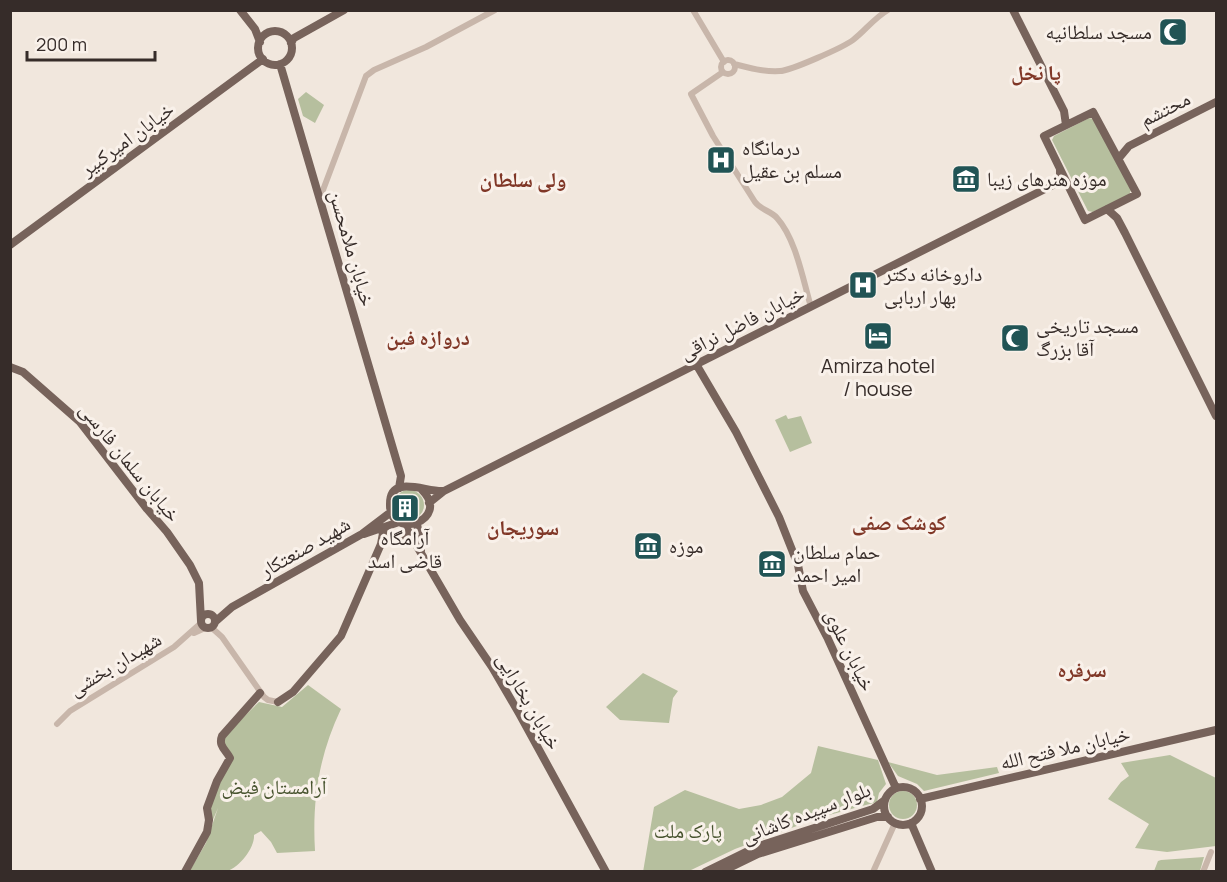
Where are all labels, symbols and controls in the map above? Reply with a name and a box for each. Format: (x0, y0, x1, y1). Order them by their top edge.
mosque icon: مسجد سلطانیه (1157, 16, 1189, 48)
place label: مسجد سلطانیه (1045, 18, 1152, 45)
scale bar (27, 24, 154, 62)
text: 200 m (36, 32, 87, 56)
district label: پا نخل (1011, 58, 1061, 86)
street label: محتشم (1135, 84, 1195, 134)
street label: خیابان امیرکبیر (74, 95, 179, 182)
place label: درمانگاه مسلم بن عقیل (742, 134, 842, 185)
hospital icon: درمانگاه مسلم بن عقیل (705, 144, 737, 176)
museum icon: موزه هنرهای زیبا (950, 163, 982, 195)
district label: ولی سلطان (479, 165, 567, 193)
place label: موزه هنرهای زیبا (987, 165, 1107, 192)
street label: خیابان ملامحسن (323, 186, 382, 310)
place label: داروخانه دکتر بهار اربابی (883, 260, 982, 310)
hospital icon: داروخانه دکتر بهار اربابی (847, 269, 879, 301)
street label: خیابان فاضل نراقی (675, 279, 809, 366)
place label: مسجد تاریخی آقا بزرگ (1036, 312, 1139, 362)
hotel icon: Amirza hotel / house (862, 320, 894, 352)
mosque icon: مسجد تاریخی آقا بزرگ (999, 322, 1031, 354)
district label: دروازه فین (386, 323, 470, 351)
place label: Amirza hotel / house (821, 352, 935, 402)
street label: خیابان سلمان فارسی (74, 396, 187, 527)
building icon: آرامگاه قاضی اسد (389, 492, 421, 524)
district label: کوشک صفی (852, 508, 946, 536)
street label: شهید صنعتکار (254, 510, 355, 584)
district label: سوریجان (487, 513, 559, 541)
place label: آرامگاه قاضی اسد (368, 524, 442, 574)
museum icon: موزه (632, 530, 664, 562)
place label: موزه (669, 532, 703, 559)
place label: حمام سلطان امیر احمد (793, 538, 881, 588)
museum icon: حمام سلطان امیر احمد (756, 548, 788, 580)
street label: خیابان علوی (819, 604, 882, 695)
street label: شهیدان بخشی (63, 625, 166, 702)
street label: خیابان بخارایی (491, 647, 568, 755)
district label: سرفره (1057, 655, 1107, 683)
street label: خیابان ملا فتح الله (997, 719, 1133, 776)
park label: آرامستان فیض (221, 773, 328, 800)
street label: بلوار سپیده کاشانی (737, 776, 874, 850)
park label: پارک ملت (654, 817, 722, 844)

